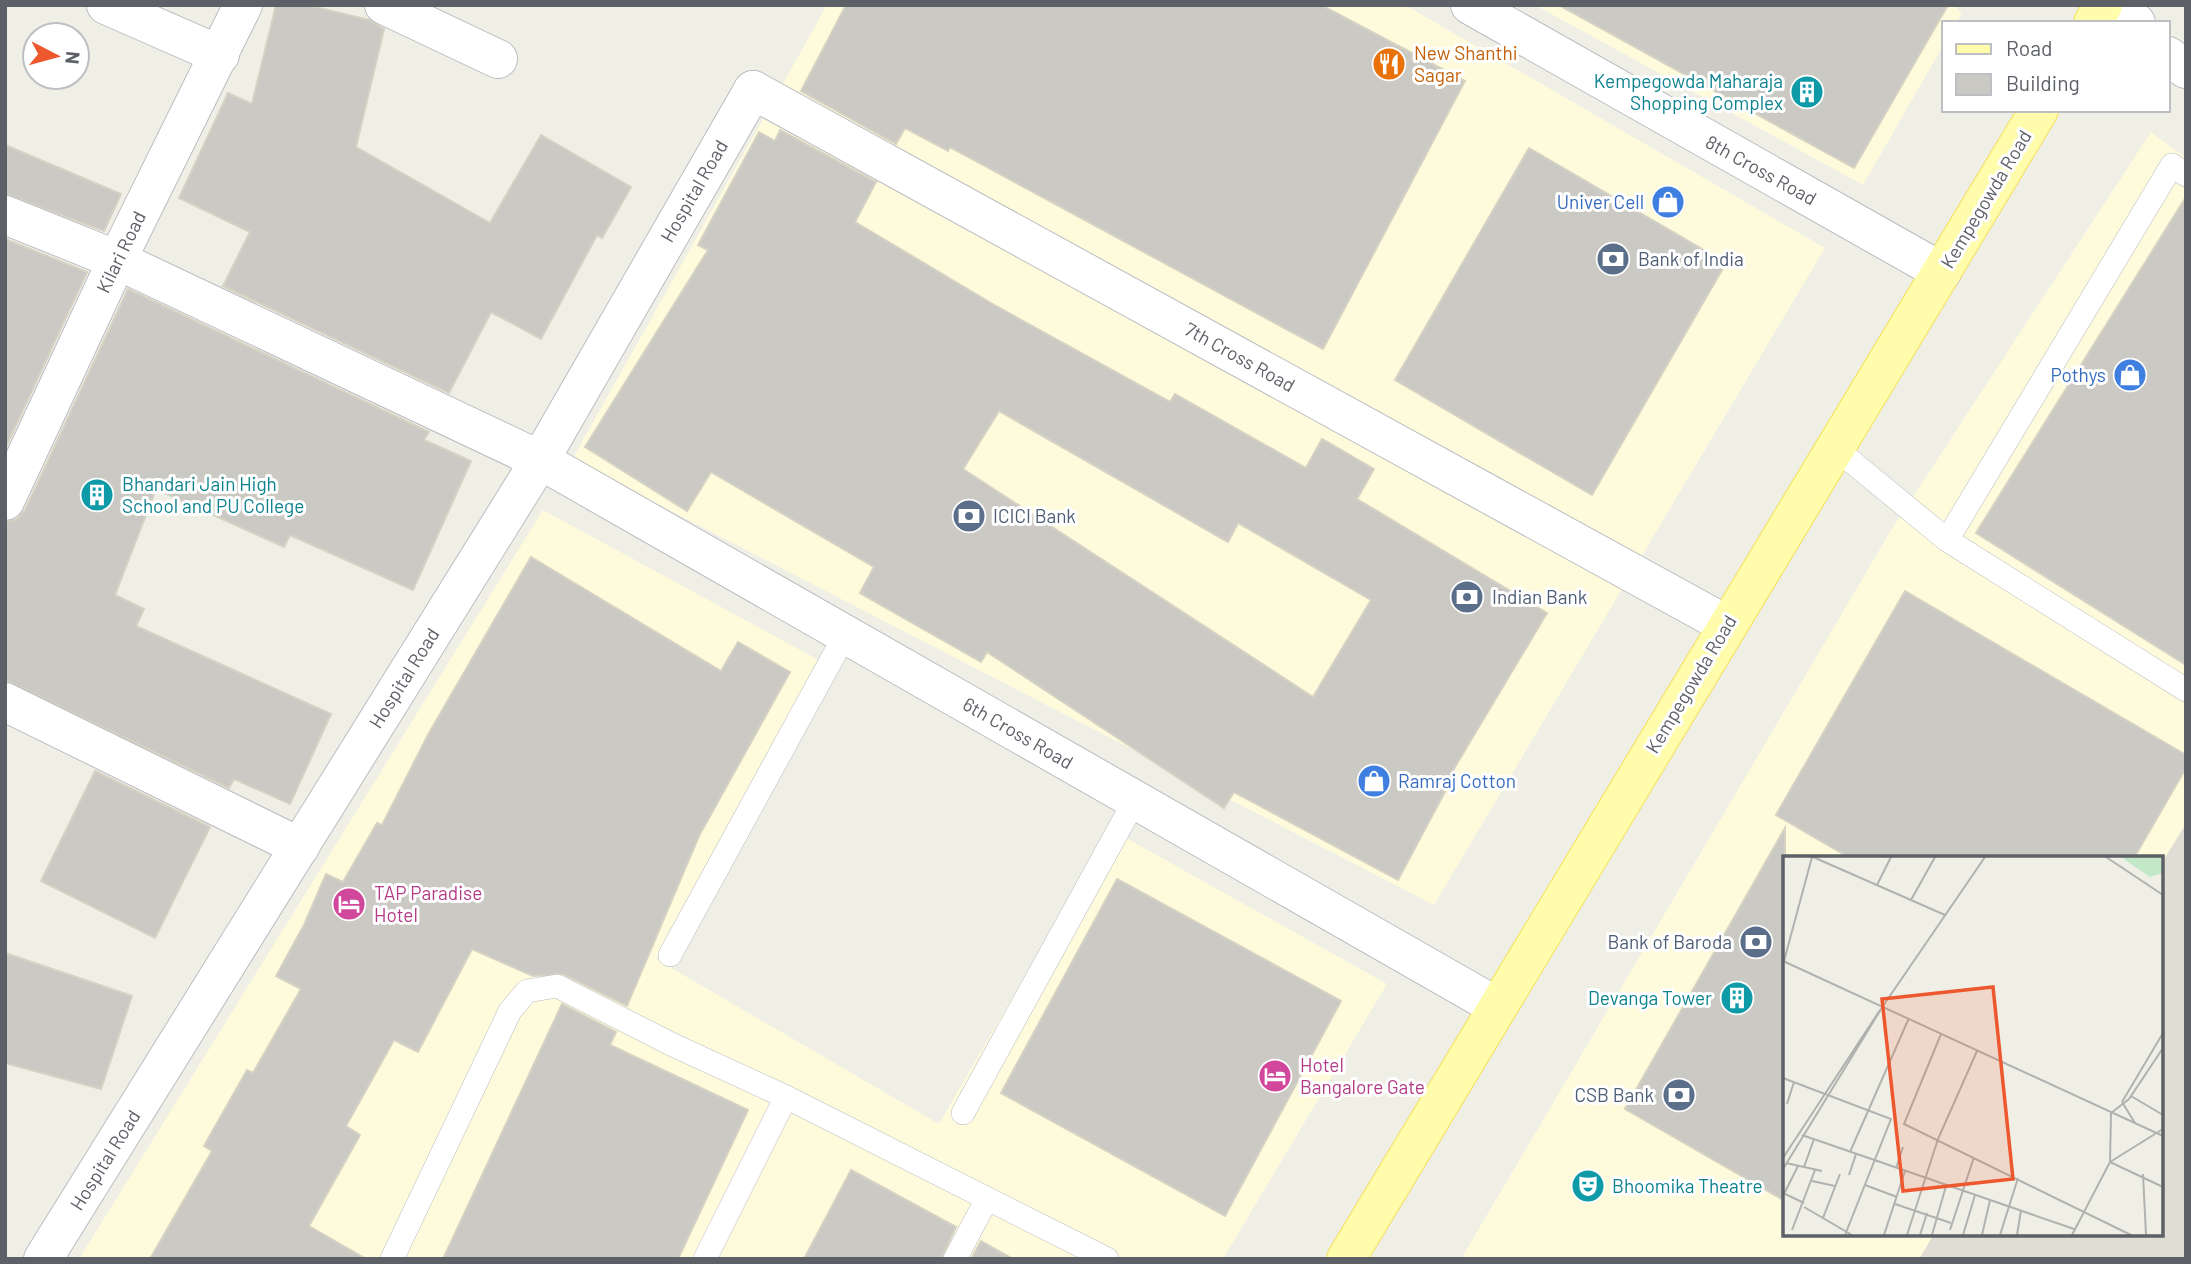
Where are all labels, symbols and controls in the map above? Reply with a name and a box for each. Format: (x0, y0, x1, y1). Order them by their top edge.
north arrow (21, 21, 91, 91)
legend (1942, 21, 2170, 112)
text: Road (2006, 35, 2052, 60)
place label: New Shanthi Sagar (1414, 41, 1518, 86)
restaurant icon: New Shanthi Sagar (1370, 45, 1408, 83)
text: N (61, 50, 86, 65)
place label: Kempegowda Maharaja Shopping Complex (1594, 69, 1783, 114)
text: Building (2006, 70, 2080, 95)
building icon: Kempegowda Maharaja Shopping Complex (1788, 73, 1826, 111)
street label: Kempegowda Road (1935, 126, 2036, 272)
street label: 8th Cross Road (1702, 130, 1821, 210)
street label: Hospital Road (655, 136, 732, 246)
shop icon: Univer Cell (1649, 183, 1687, 221)
place label: Univer Cell (1557, 190, 1644, 213)
street label: Kilari Road (91, 207, 150, 296)
bank icon: Bank of India (1594, 240, 1632, 278)
place label: Bank of India (1638, 247, 1744, 270)
street label: 7th Cross Road (1181, 317, 1299, 396)
shop icon: Pothys (2111, 356, 2149, 394)
place label: Pothys (2051, 363, 2106, 386)
place label: Bhandari Jain High School and PU College (122, 472, 304, 517)
building icon: Bhandari Jain High School and PU College (78, 476, 116, 514)
bank icon: ICICI Bank (950, 497, 988, 535)
place label: ICICI Bank (993, 504, 1076, 527)
bank icon: Indian Bank (1448, 578, 1486, 616)
place label: Indian Bank (1492, 585, 1587, 608)
street label: Kempegowda Road (1640, 611, 1741, 757)
street label: Hospital Road (364, 623, 444, 732)
street label: 6th Cross Road (959, 692, 1077, 773)
shop icon: Ramraj Cotton (1355, 762, 1393, 800)
place label: Ramraj Cotton (1398, 769, 1516, 792)
inset map (1783, 856, 2163, 1236)
place label: TAP Paradise Hotel (374, 881, 482, 926)
hotel icon: TAP Paradise Hotel (330, 885, 368, 923)
bank icon: Bank of Baroda (1737, 923, 1775, 961)
place label: Bank of Baroda (1607, 930, 1732, 953)
building icon: Devanga Tower (1718, 979, 1756, 1017)
place label: Devanga Tower (1588, 986, 1712, 1009)
place label: Hotel Bangalore Gate (1300, 1053, 1425, 1098)
hotel icon: Hotel Bangalore Gate (1256, 1057, 1294, 1095)
bank icon: CSB Bank (1660, 1076, 1698, 1114)
place label: CSB Bank (1574, 1083, 1654, 1106)
street label: Hospital Road (65, 1105, 145, 1214)
theatre icon: Bhoomika Theatre (1569, 1167, 1607, 1205)
place label: Bhoomika Theatre (1612, 1174, 1763, 1197)

